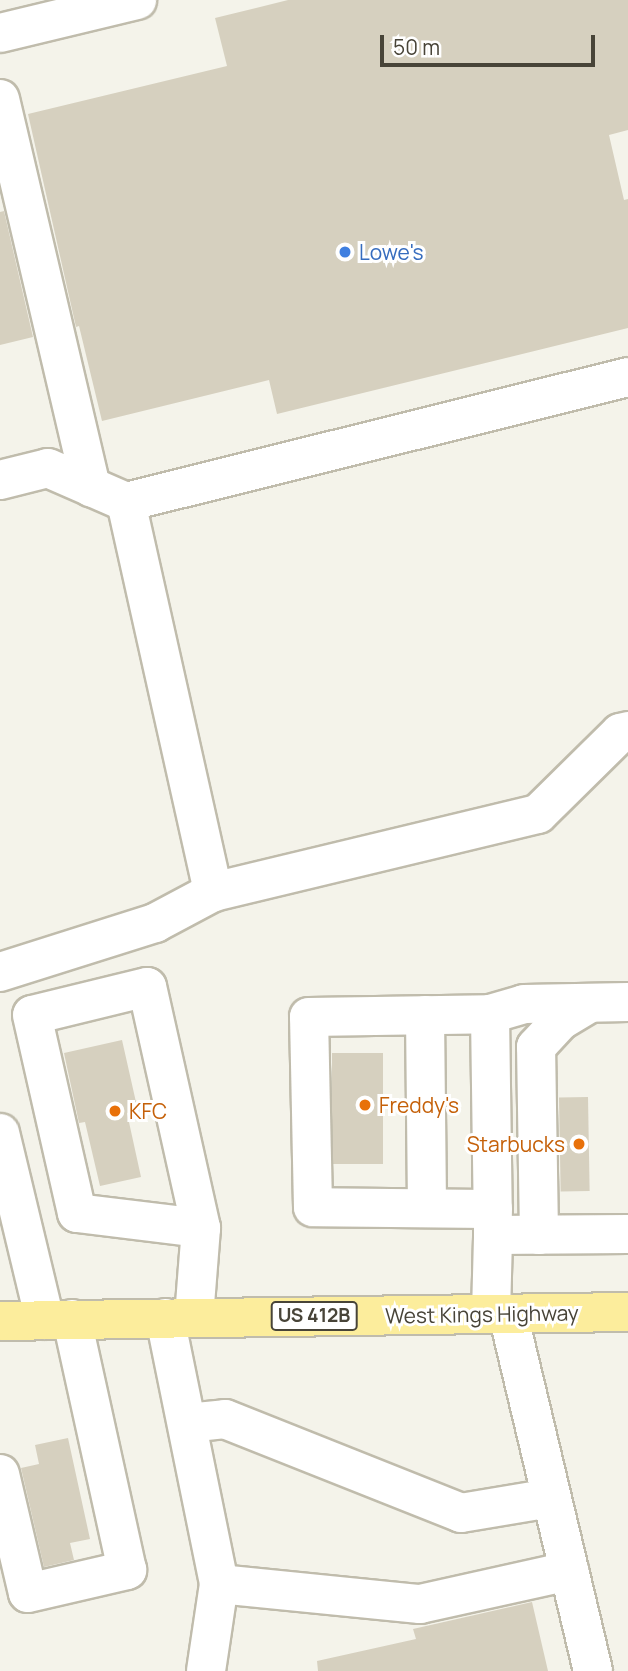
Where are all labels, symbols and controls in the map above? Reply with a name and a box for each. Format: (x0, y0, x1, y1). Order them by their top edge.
scale bar (383, 21, 598, 65)
text: 50 m (393, 33, 440, 61)
place label: Lowe's (359, 239, 424, 265)
marker: Lowe's (337, 244, 353, 260)
place label: Freddy's (379, 1092, 459, 1118)
marker: Freddy's (357, 1097, 373, 1113)
place label: KFC (129, 1098, 167, 1124)
marker: KFC (107, 1103, 123, 1119)
place label: Starbucks (467, 1131, 565, 1157)
marker: Starbucks (571, 1136, 587, 1152)
road number: US 412B (270, 1300, 358, 1332)
street label: West Kings Highway (385, 1300, 579, 1328)

